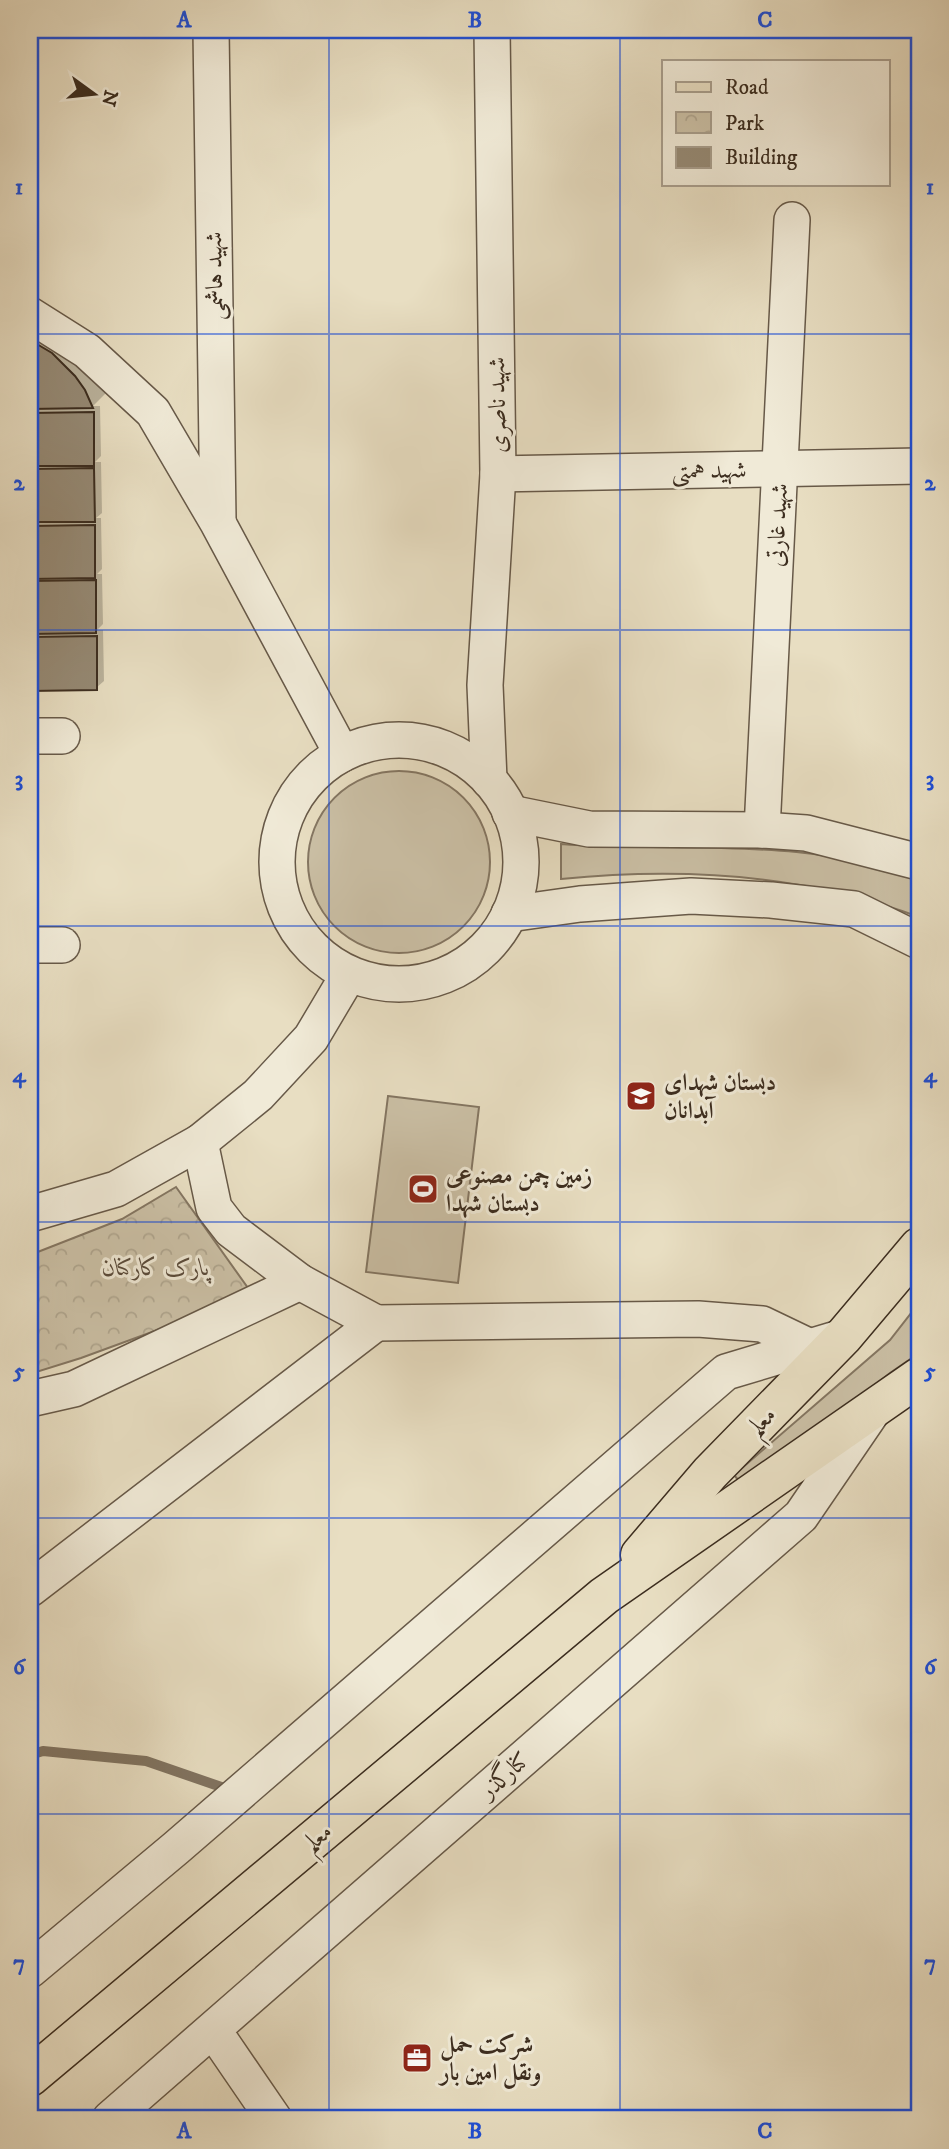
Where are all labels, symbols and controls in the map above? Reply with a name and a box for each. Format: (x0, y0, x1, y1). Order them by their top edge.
text: A (176, 6, 193, 35)
text: B (468, 6, 482, 35)
text: C (757, 6, 773, 35)
north arrow (60, 60, 130, 130)
legend (662, 60, 890, 186)
text: Road (725, 75, 769, 101)
text: N (96, 87, 122, 109)
text: Park (725, 111, 765, 137)
text: Building (725, 145, 798, 171)
text: 1 (15, 173, 23, 202)
text: 1 (926, 173, 934, 202)
street label: شهید هاشمی (199, 231, 232, 321)
street label: شهید ناصری (482, 357, 514, 453)
street label: شهید همتی (671, 455, 747, 488)
text: 2 (13, 469, 25, 498)
text: 2 (924, 469, 936, 498)
street label: شهید غارتی (761, 482, 795, 568)
text: 3 (15, 765, 23, 794)
text: 3 (926, 765, 934, 794)
text: 4 (12, 1061, 27, 1090)
text: 4 (923, 1061, 938, 1090)
place label: دبستان شهدای آبدانان (664, 1068, 776, 1126)
school or university icon: دبستان شهدای آبدانان (624, 1079, 658, 1113)
place label: زمین چمن مصنوعی دبستان شهدا (445, 1161, 593, 1219)
sports icon: زمین چمن مصنوعی دبستان شهدا (406, 1172, 440, 1206)
park label: پارک کارکنان (102, 1253, 212, 1284)
text: 5 (12, 1357, 25, 1386)
text: 5 (923, 1357, 936, 1386)
street label: معلم (741, 1401, 789, 1448)
text: 6 (13, 1653, 27, 1682)
text: 6 (924, 1653, 938, 1682)
street label: کنارگذر (470, 1743, 536, 1807)
street label: معلم (297, 1817, 344, 1865)
text: 7 (13, 1949, 25, 1978)
text: 7 (924, 1949, 936, 1978)
place label: شرکت حمل ونقل امین بار (437, 2030, 541, 2089)
office icon: شرکت حمل ونقل امین بار (400, 2041, 434, 2075)
text: A (176, 2117, 193, 2146)
text: B (468, 2117, 482, 2146)
text: C (757, 2117, 773, 2146)

